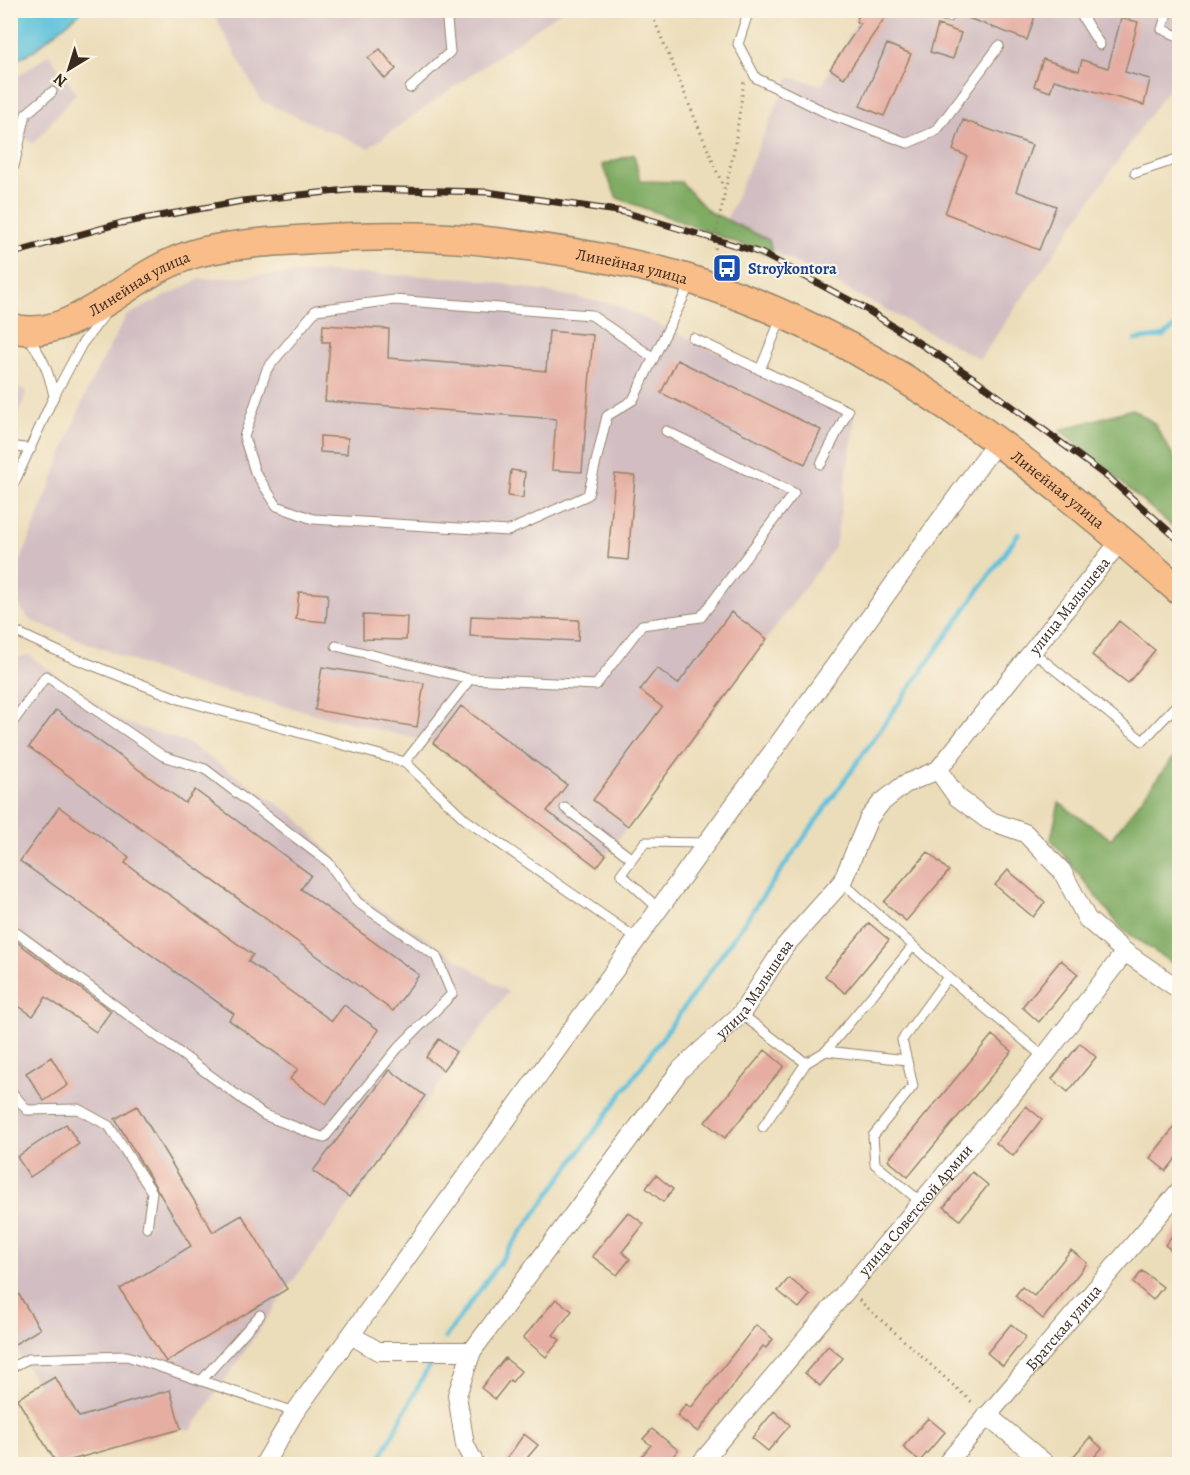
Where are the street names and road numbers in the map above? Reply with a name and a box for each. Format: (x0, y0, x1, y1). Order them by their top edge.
street label: Линейная улица (574, 244, 691, 290)
street label: Линейная улица (85, 246, 194, 322)
street label: Линейная улица (1006, 446, 1110, 534)
street label: улица Малышева (1024, 552, 1116, 660)
street label: улица Малышева (710, 934, 799, 1045)
street label: улица Советской Армии (853, 1140, 978, 1282)
street label: Братская улица (1021, 1280, 1107, 1375)

